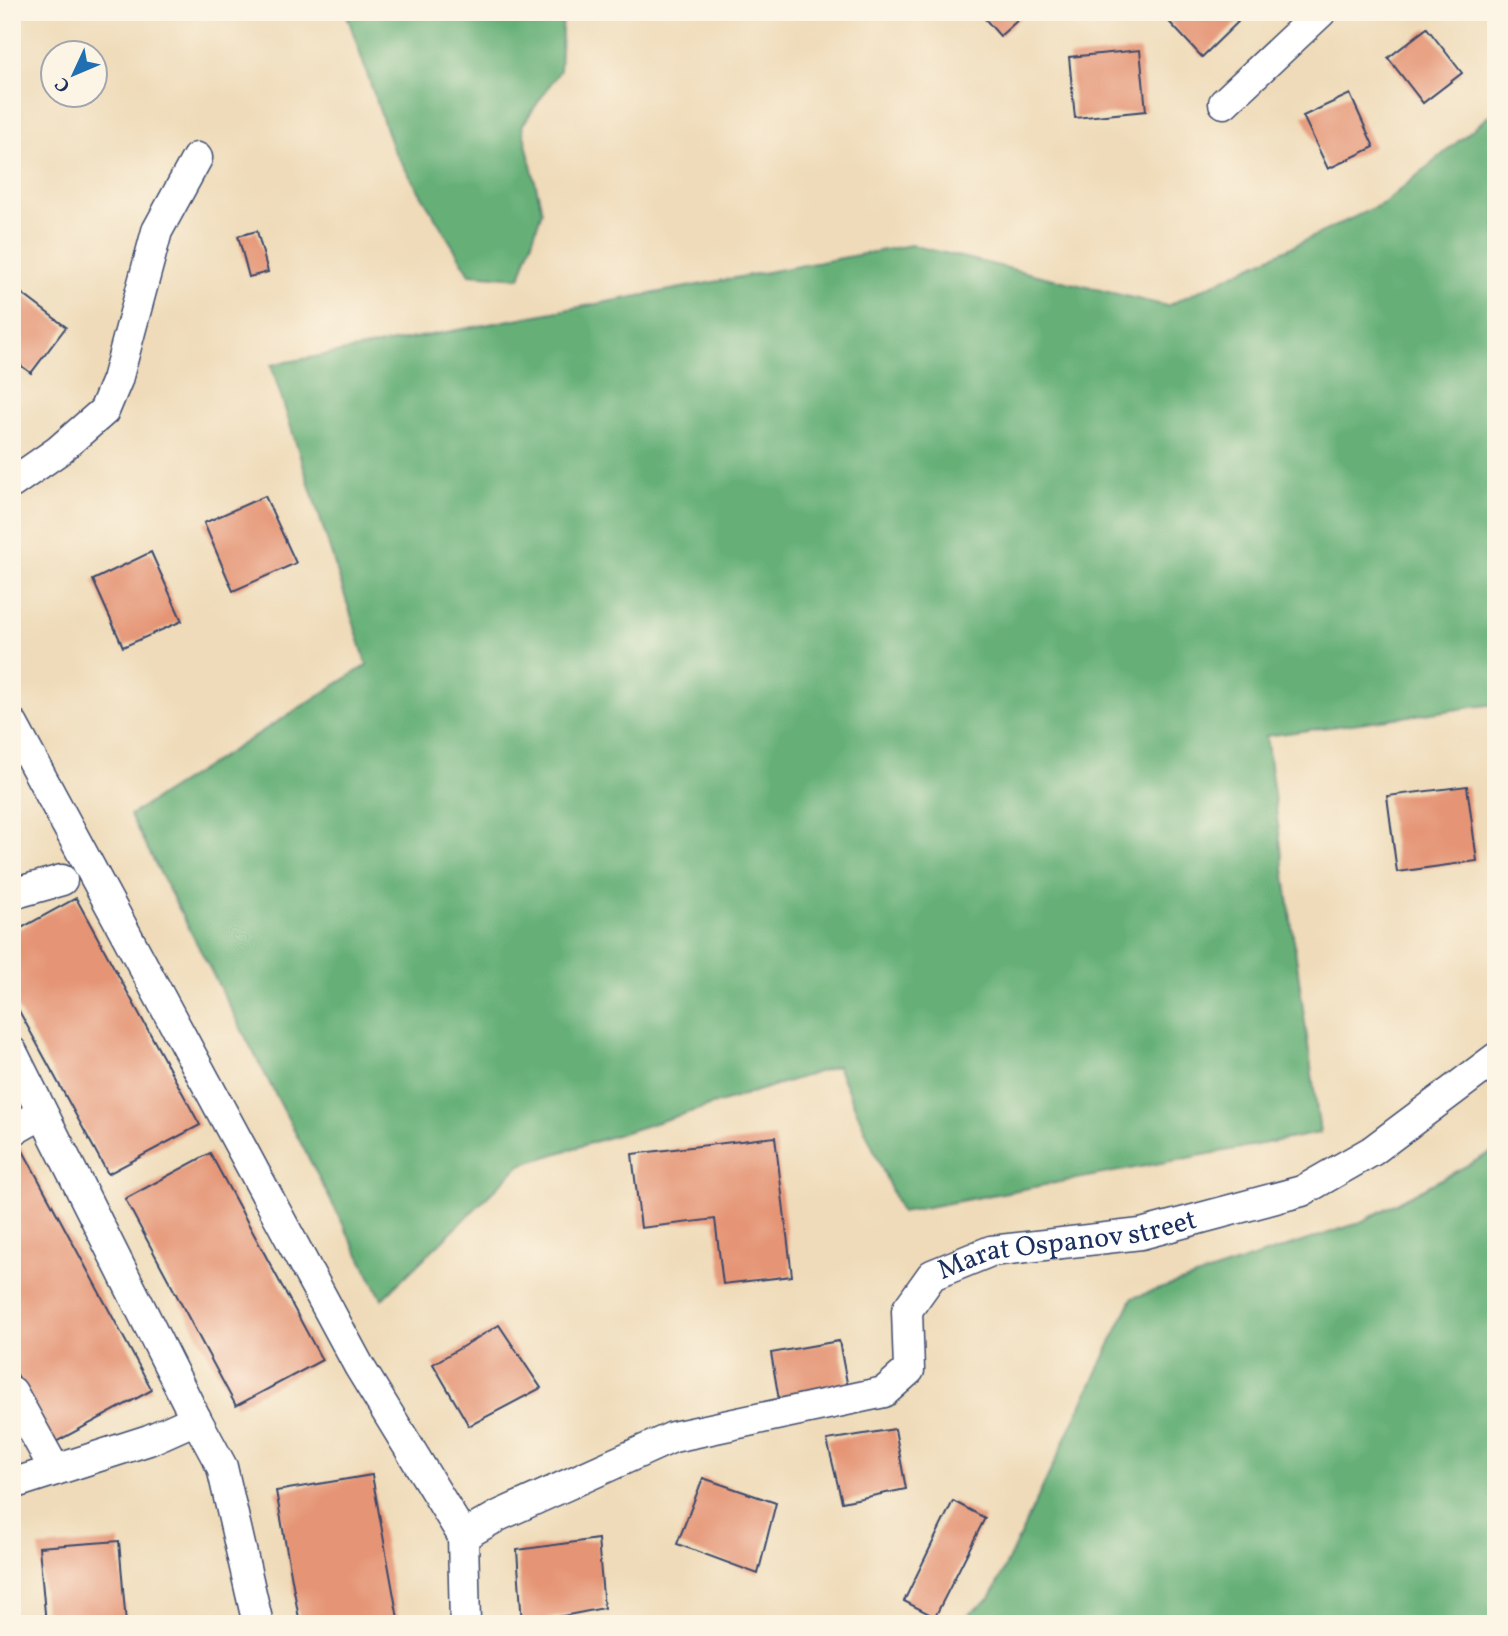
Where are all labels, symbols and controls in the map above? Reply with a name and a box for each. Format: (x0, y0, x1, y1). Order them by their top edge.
north arrow (38, 38, 108, 108)
text: С (50, 71, 77, 98)
street label: Marat Ospanov street (932, 1200, 1201, 1290)

